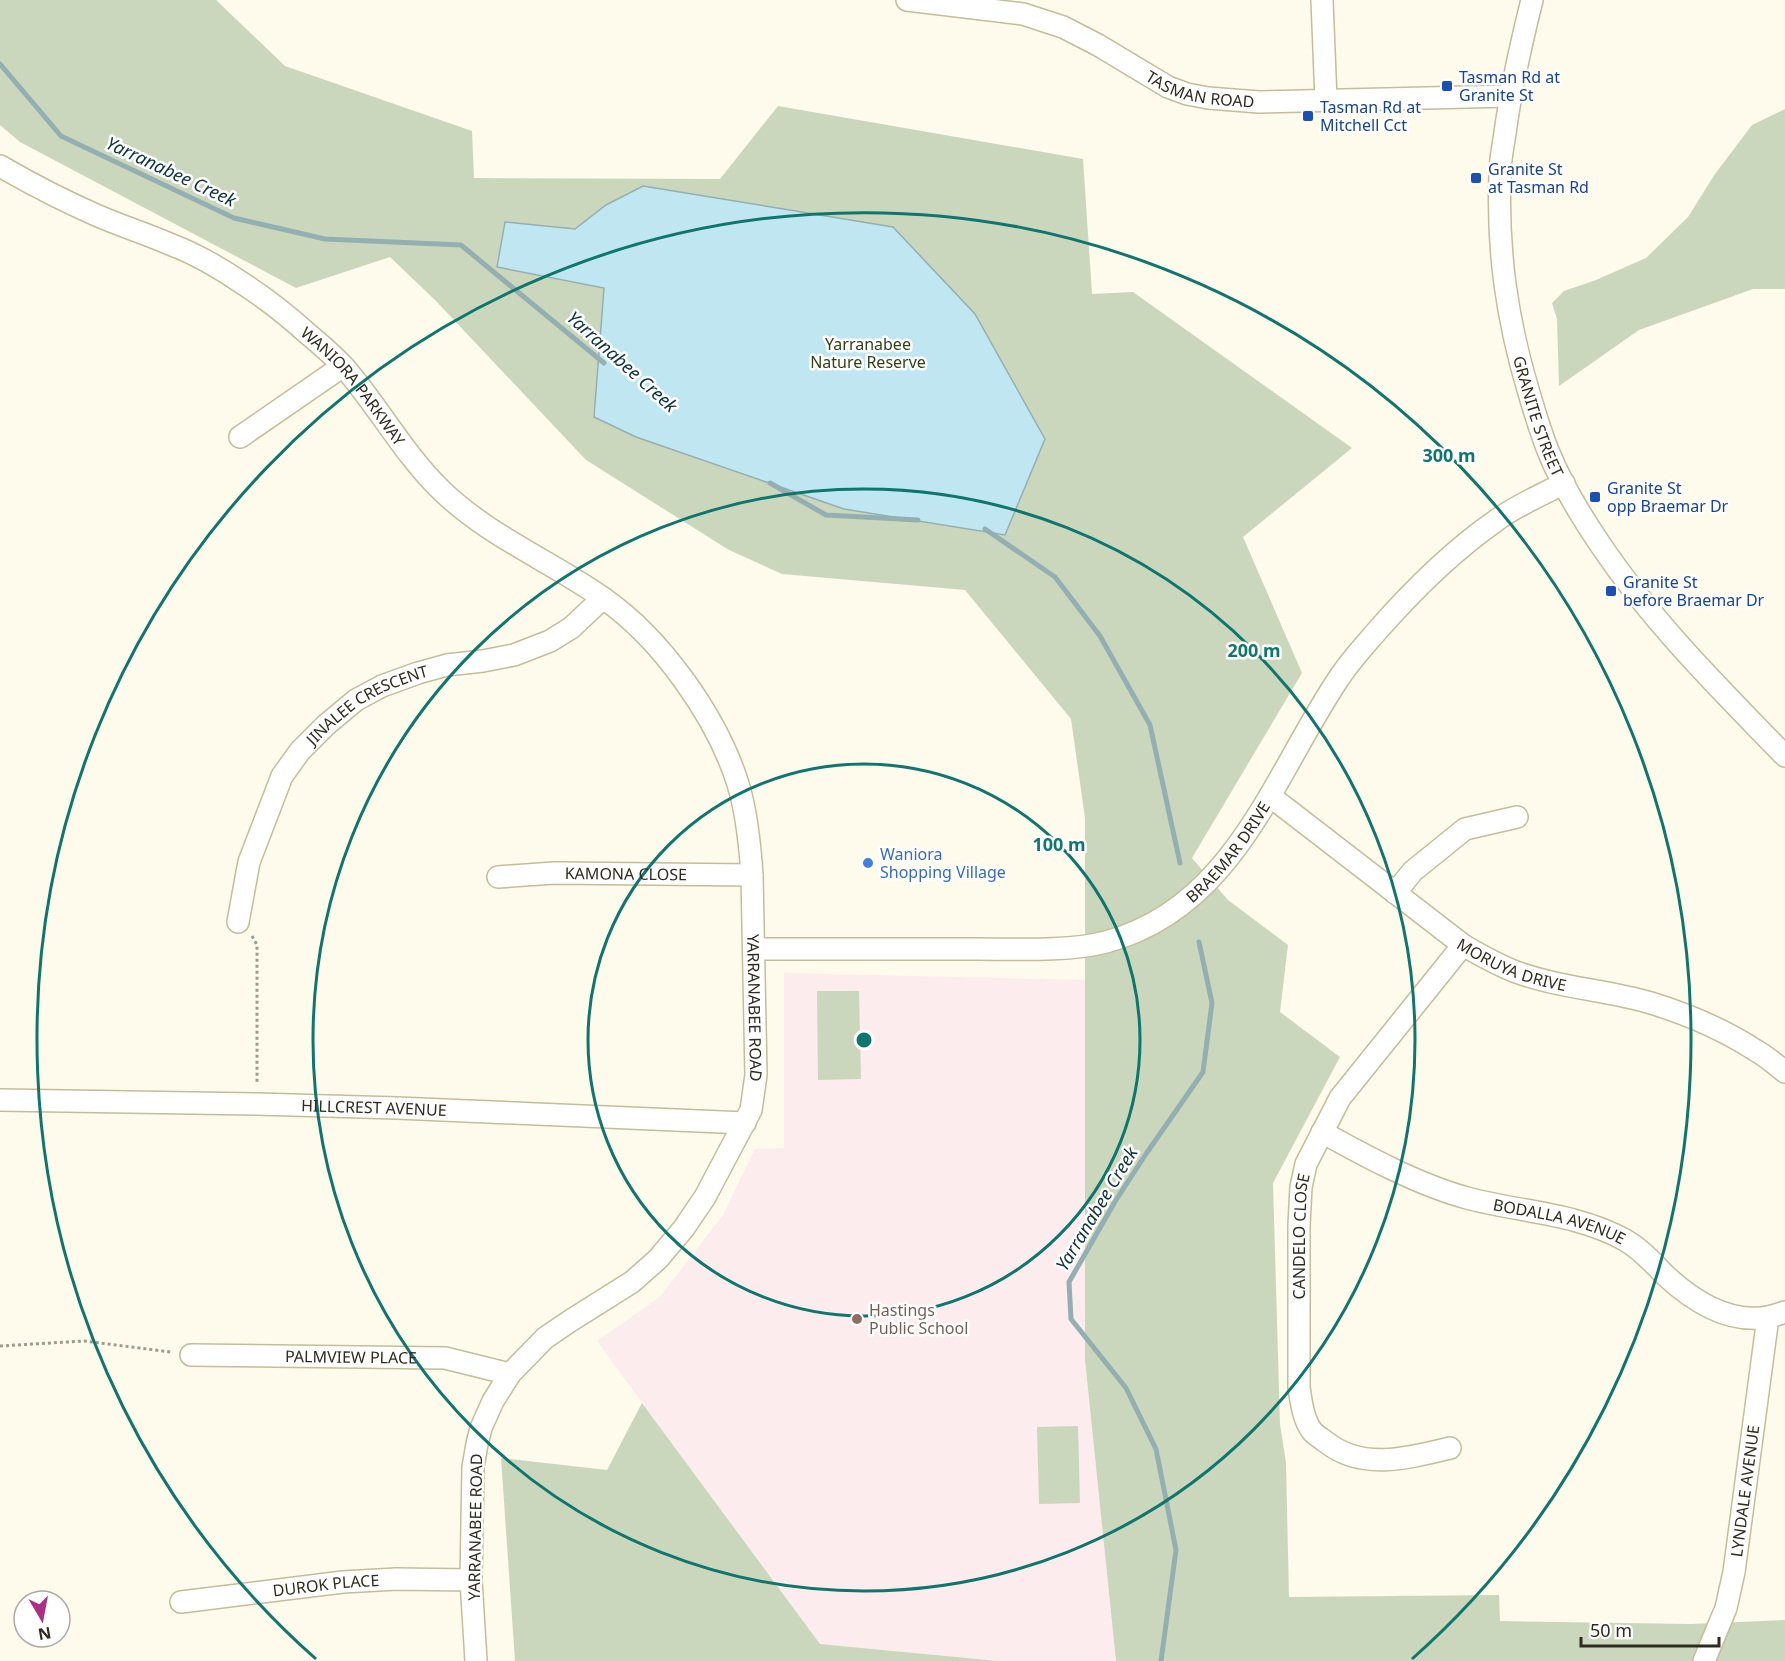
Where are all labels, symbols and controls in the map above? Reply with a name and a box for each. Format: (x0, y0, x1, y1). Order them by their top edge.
street label: TASMAN ROAD (1142, 65, 1255, 113)
place label: Tasman Rd at Granite St (1459, 66, 1560, 106)
marker: Tasman Rd at Granite St (1440, 79, 1454, 93)
place label: Tasman Rd at Mitchell Cct (1320, 96, 1421, 136)
marker: Tasman Rd at Mitchell Cct (1301, 109, 1315, 123)
water label: Yarranabee Creek (103, 130, 241, 212)
place label: Granite St at Tasman Rd (1488, 158, 1589, 198)
marker: Granite St at Tasman Rd (1469, 171, 1483, 185)
water label: Yarranabee Creek (562, 305, 684, 418)
street label: WANIORA PARKWAY (296, 322, 411, 451)
park label: Yarranabee Nature Reserve (810, 333, 926, 373)
street label: GRANITE STREET (1508, 354, 1569, 480)
text: 300 m (1422, 443, 1476, 467)
place label: Granite St opp Braemar Dr (1607, 477, 1729, 517)
marker: Granite St opp Braemar Dr (1588, 490, 1602, 504)
place label: Granite St before Braemar Dr (1623, 571, 1765, 611)
marker: Granite St before Braemar Dr (1604, 584, 1618, 598)
text: 200 m (1227, 638, 1281, 662)
street label: JINALEE CRESCENT (300, 660, 430, 751)
street label: BRAEMAR DRIVE (1181, 797, 1275, 908)
text: 100 m (1032, 832, 1086, 856)
place label: Waniora Shopping Village (880, 843, 1006, 883)
marker: Waniora Shopping Village (861, 856, 875, 870)
street label: KAMONA CLOSE (565, 862, 687, 885)
street label: MORUYA DRIVE (1453, 933, 1568, 996)
street label: YARRANABEE ROAD (742, 934, 768, 1083)
centre of rings (854, 1030, 874, 1050)
street label: HILLCREST AVENUE (301, 1094, 447, 1121)
water label: Yarranabee Creek (1050, 1141, 1143, 1275)
street label: CANDELO CLOSE (1288, 1171, 1315, 1299)
street label: BODALLA AVENUE (1491, 1193, 1630, 1249)
place label: Hastings Public School (869, 1299, 968, 1339)
marker: Hastings Public School (850, 1312, 864, 1326)
street label: PALMVIEW PLACE (285, 1345, 417, 1369)
street label: LYNDALE AVENUE (1725, 1424, 1765, 1558)
street label: YARRANABEE ROAD (463, 1453, 487, 1601)
street label: DUROK PLACE (271, 1569, 380, 1602)
north arrow (12, 1589, 72, 1649)
scale bar (1581, 1610, 1719, 1648)
text: 50 m (1590, 1618, 1632, 1642)
text: N (36, 1622, 53, 1646)

